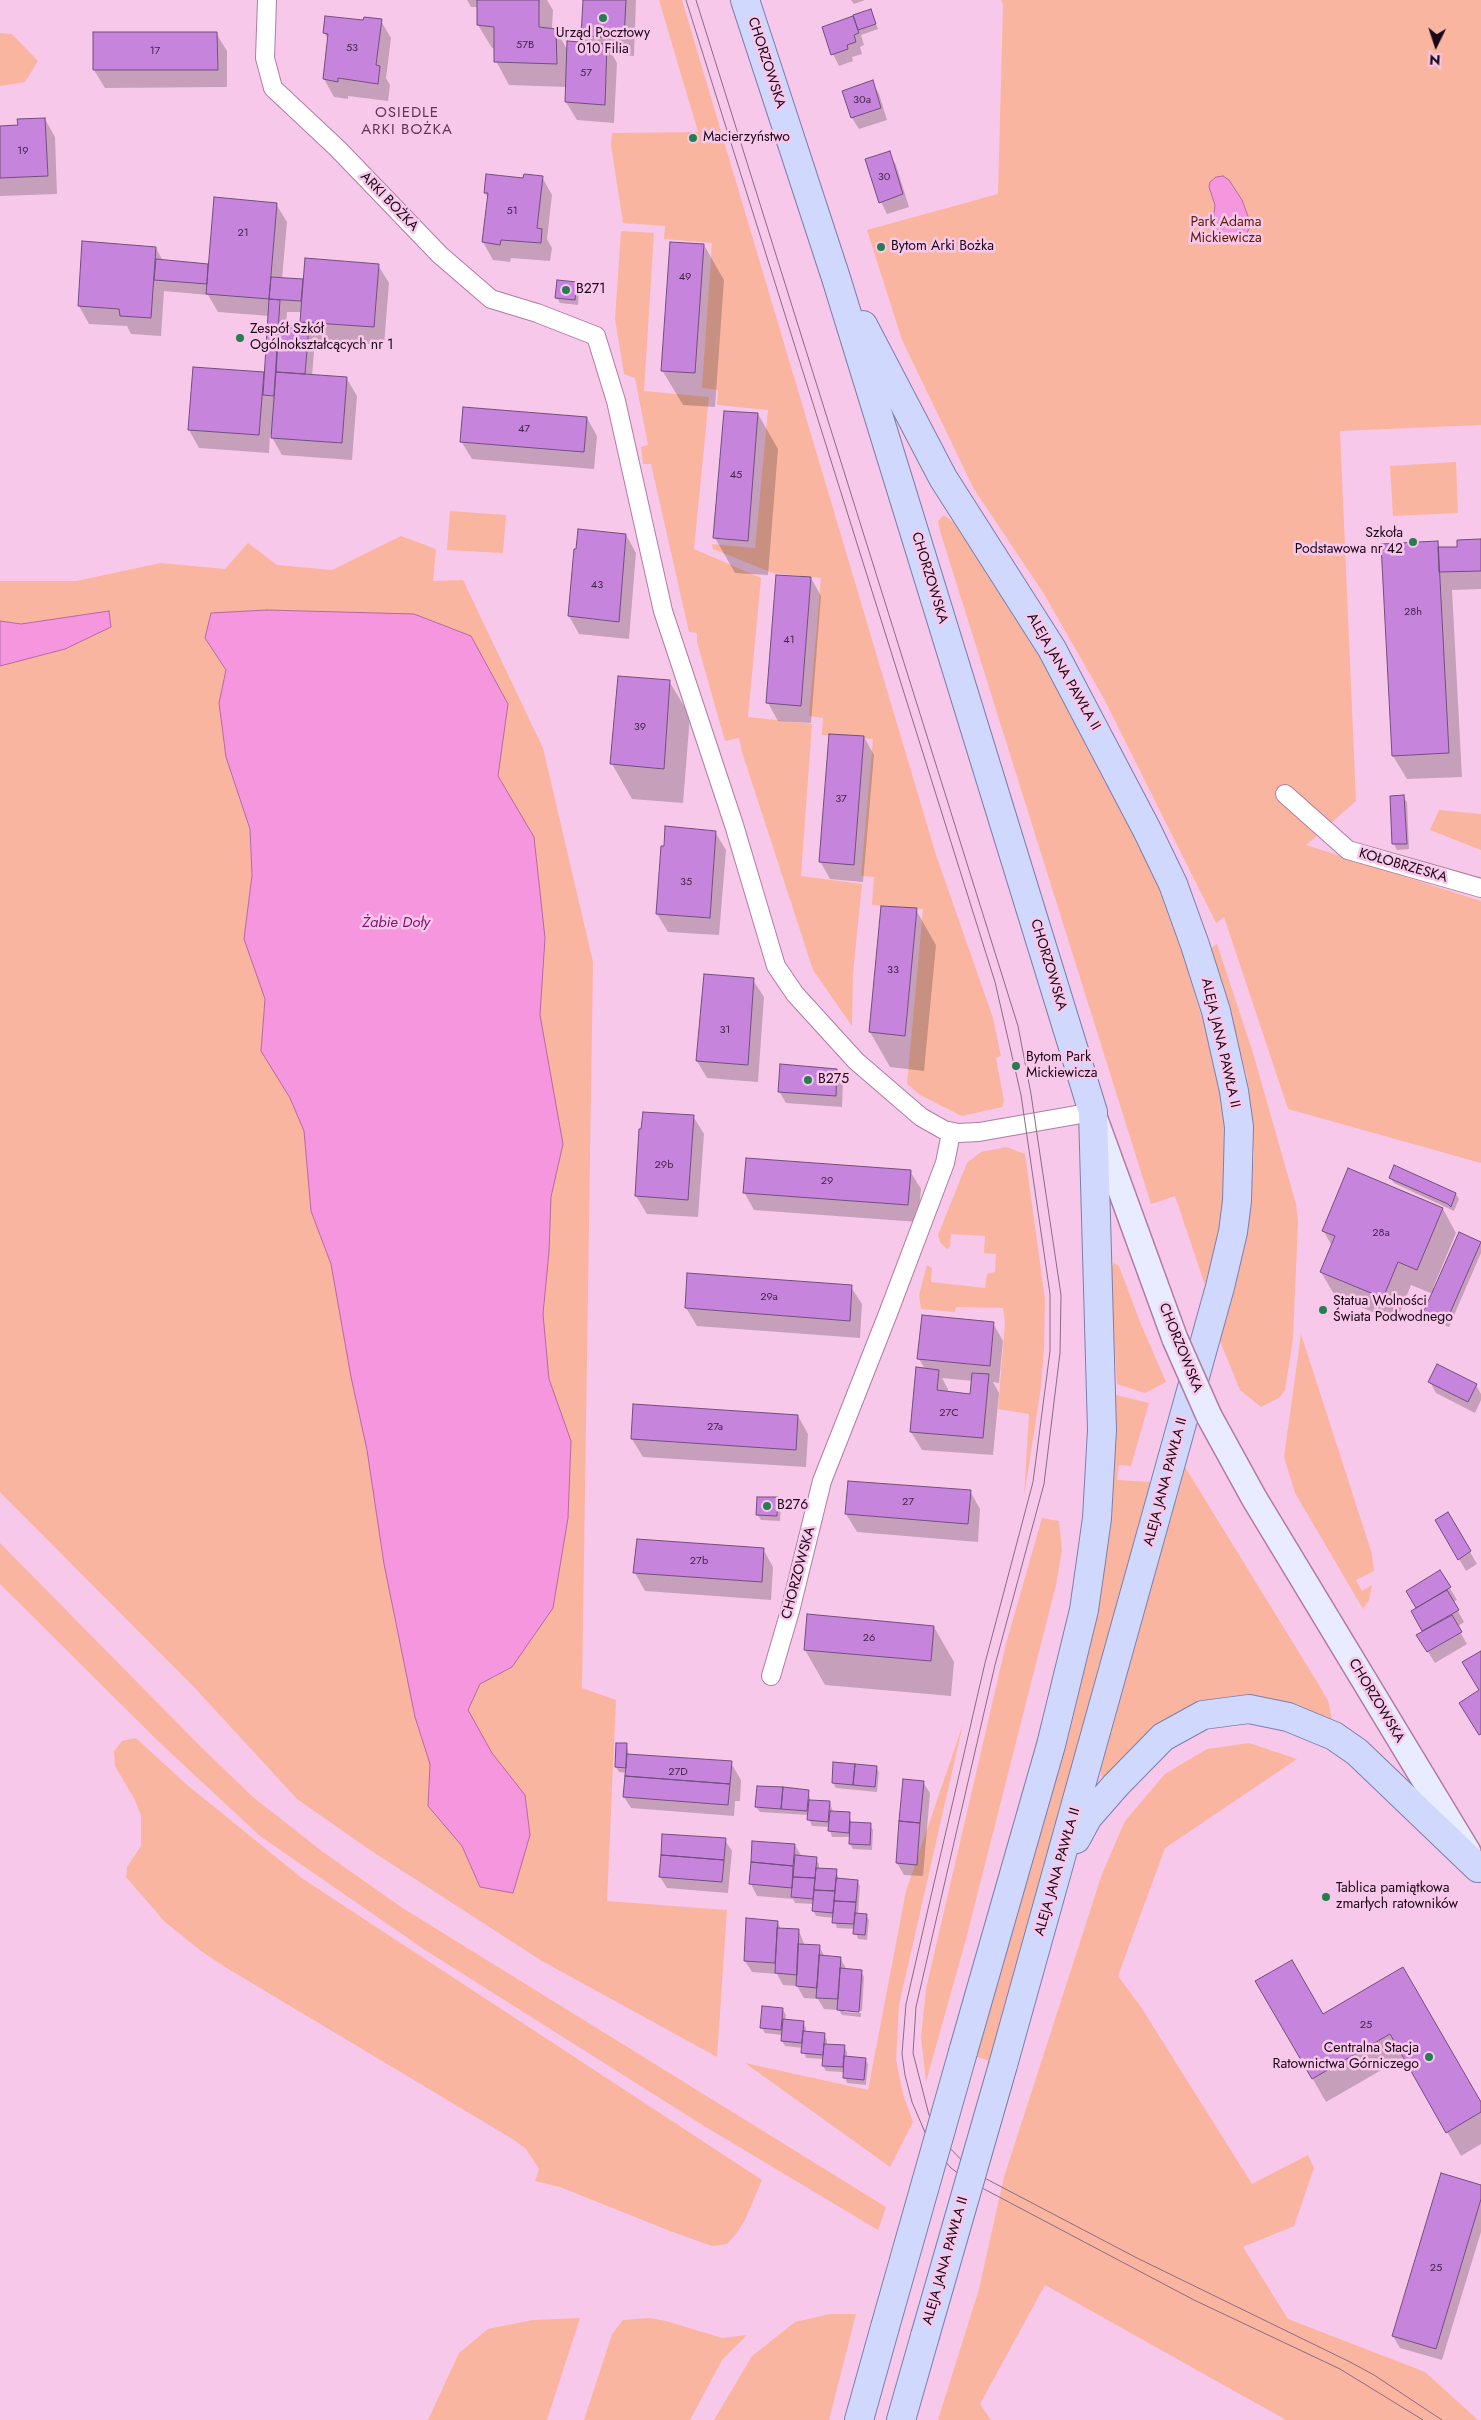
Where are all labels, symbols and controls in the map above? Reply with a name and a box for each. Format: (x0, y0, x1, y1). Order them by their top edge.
marker: Urząd Pocztowy 010 Filia (597, 12, 609, 24)
street label: CHORZOWSKA (743, 15, 789, 111)
north arrow (1411, 20, 1461, 70)
place label: Urząd Pocztowy 010 Filia (556, 26, 650, 58)
house number: 57B (516, 38, 534, 52)
house number: 53 (346, 41, 358, 55)
house number: 17 (150, 44, 160, 58)
text: N (1429, 50, 1441, 70)
house number: 57 (580, 66, 592, 80)
house number: 30a (853, 93, 871, 107)
district label: OSIEDLE ARKI BOŻKA (360, 104, 454, 139)
place label: Macierzyństwo (703, 130, 790, 146)
marker: Macierzyństwo (687, 132, 699, 144)
house number: 19 (17, 144, 29, 158)
street label: ARKI BOŻKA (356, 169, 422, 235)
house number: 30 (878, 170, 890, 184)
house number: 51 (506, 204, 518, 218)
park label: Park Adama Mickiewicza (1190, 215, 1262, 248)
house number: 21 (237, 226, 249, 240)
place label: Bytom Arki Bożka (891, 239, 994, 255)
marker: Bytom Arki Bożka (875, 241, 887, 253)
house number: 49 (679, 270, 691, 284)
place label: B271 (576, 282, 605, 298)
marker: B271 (560, 284, 572, 296)
place label: Zespół Szkół Ogólnokształcących nr 1 (250, 322, 393, 354)
marker: Zespół Szkół Ogólnokształcących nr 1 (234, 332, 246, 344)
house number: 47 (518, 422, 530, 436)
house number: 45 (730, 468, 742, 482)
place label: Szkoła Podstawowa nr 42 (1295, 526, 1403, 558)
street label: CHORZOWSKA (907, 530, 951, 626)
marker: Szkoła Podstawowa nr 42 (1407, 536, 1419, 548)
house number: 43 (591, 578, 603, 592)
house number: 28h (1404, 605, 1422, 619)
street label: ALEJA JANA PAWŁA II (1023, 610, 1103, 734)
house number: 41 (783, 633, 795, 647)
house number: 39 (634, 720, 646, 734)
house number: 37 (835, 792, 847, 806)
street label: KOŁOBRZESKA (1357, 845, 1449, 887)
house number: 35 (680, 875, 692, 889)
water label: Żabie Doły (362, 914, 430, 932)
street label: CHORZOWSKA (1026, 917, 1070, 1013)
house number: 33 (887, 963, 899, 977)
street label: ALEJA JANA PAWŁA II (1197, 977, 1243, 1109)
house number: 31 (720, 1023, 730, 1037)
place label: Bytom Park Mickiewicza (1026, 1050, 1097, 1082)
marker: Bytom Park Mickiewicza (1010, 1060, 1022, 1072)
place label: B275 (818, 1072, 849, 1088)
marker: B275 (802, 1074, 814, 1086)
house number: 29b (655, 1158, 673, 1172)
house number: 29 (821, 1174, 833, 1188)
house number: 28a (1372, 1226, 1390, 1240)
house number: 29a (760, 1290, 778, 1304)
place label: Statua Wolności Świata Podwodnego (1333, 1294, 1453, 1326)
street label: CHORZOWSKA (1154, 1301, 1206, 1395)
marker: Statua Wolności Świata Podwodnego (1317, 1304, 1329, 1316)
house number: 27C (939, 1406, 959, 1420)
street label: ALEJA JANA PAWŁA II (1141, 1416, 1191, 1548)
house number: 27a (707, 1420, 723, 1434)
house number: 27 (902, 1495, 914, 1509)
place label: B276 (777, 1498, 808, 1514)
marker: B276 (761, 1500, 773, 1512)
street label: CHORZOWSKA (779, 1525, 819, 1621)
house number: 27b (690, 1554, 708, 1568)
house number: 26 (863, 1631, 875, 1645)
street label: CHORZOWSKA (1344, 1656, 1408, 1746)
house number: 27D (668, 1765, 688, 1779)
street label: ALEJA JANA PAWŁA II (1032, 1806, 1084, 1938)
place label: Tablica pamiątkowa zmarłych ratowników (1336, 1881, 1458, 1914)
marker: Tablica pamiątkowa zmarłych ratowników (1320, 1891, 1332, 1903)
house number: 25 (1360, 2018, 1372, 2032)
place label: Centralna Stacja Ratownictwa Górniczego (1273, 2041, 1419, 2074)
marker: Centralna Stacja Ratownictwa Górniczego (1423, 2051, 1435, 2063)
street label: ALEJA JANA PAWŁA II (920, 2195, 972, 2327)
house number: 25 (1430, 2261, 1442, 2275)

